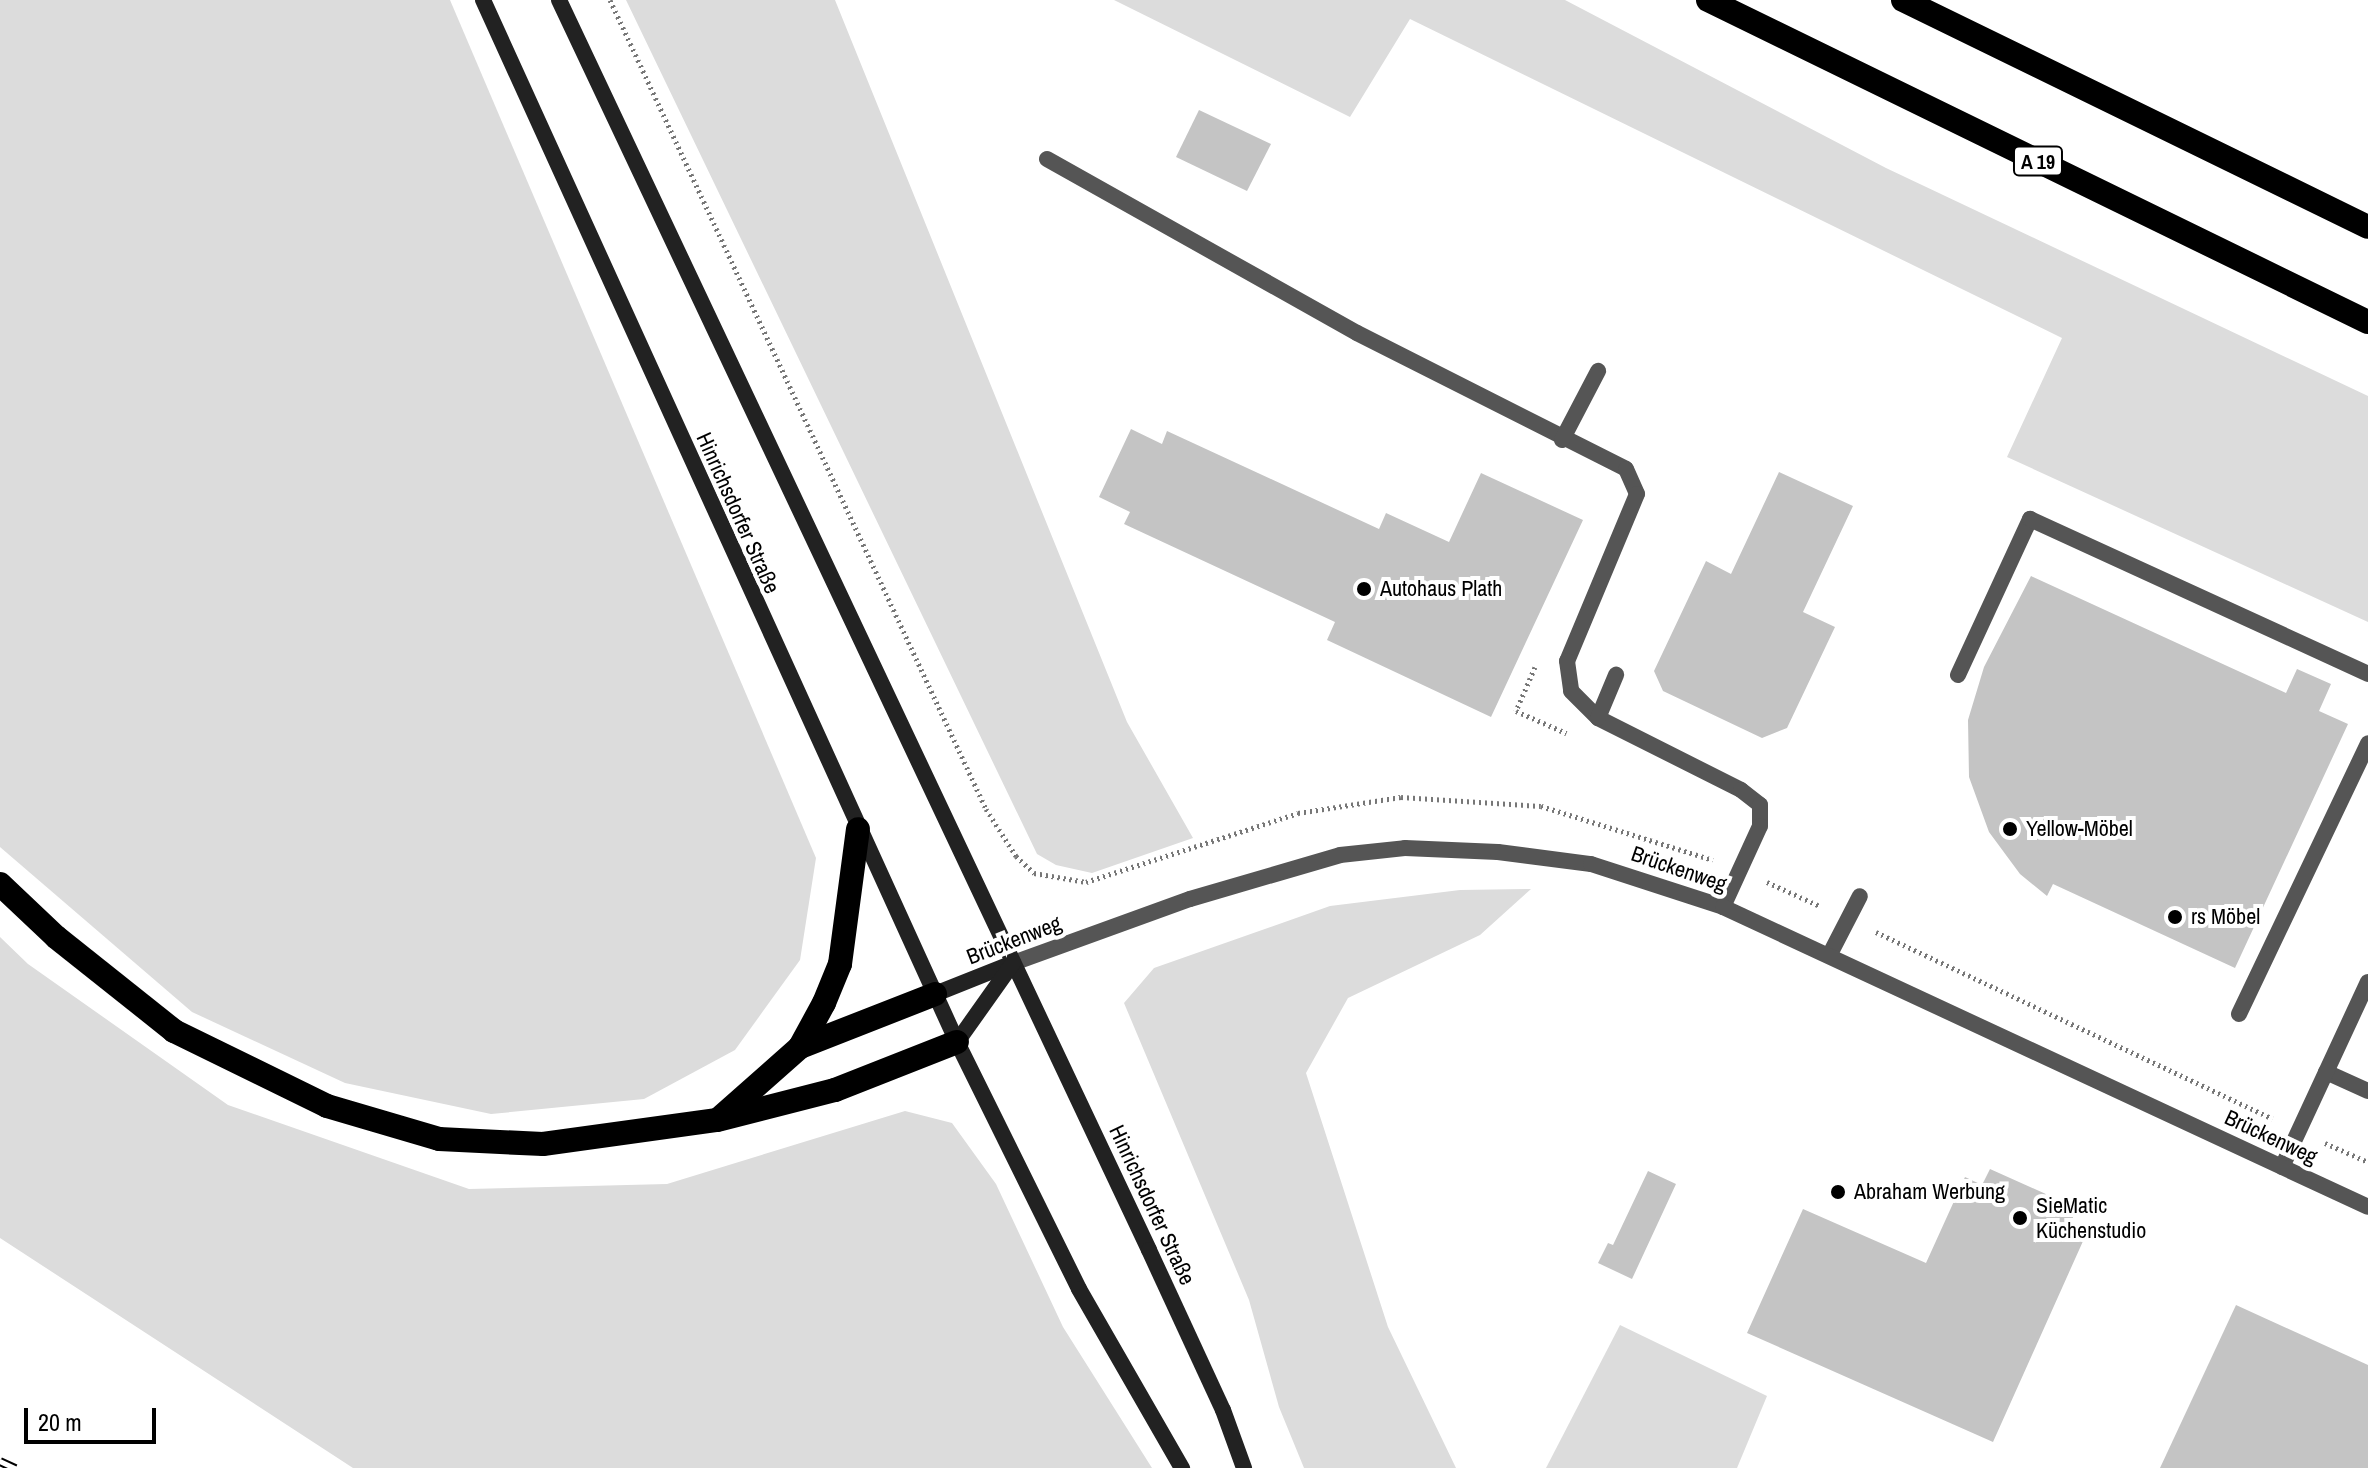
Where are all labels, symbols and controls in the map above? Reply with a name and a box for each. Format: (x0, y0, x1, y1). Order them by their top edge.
road number: A 19 (2012, 145, 2064, 177)
street label: Hinrichsdorfer Straße (691, 428, 785, 598)
place label: Autohaus Plath (1380, 576, 1502, 602)
marker: Autohaus Plath (1355, 580, 1373, 598)
place label: Yellow-Möbel (2026, 816, 2133, 842)
marker: Yellow-Möbel (2001, 820, 2019, 838)
street label: Brückenweg (1628, 840, 1730, 898)
place label: rs Möbel (2191, 904, 2260, 930)
marker: rs Möbel (2166, 908, 2184, 926)
street label: Brückenweg (963, 910, 1065, 970)
street label: Brückenweg (2220, 1104, 2322, 1170)
street label: Hinrichsdorfer Straße (1103, 1121, 1201, 1289)
place label: Abraham Werbung (1854, 1179, 2005, 1205)
marker: Abraham Werbung (1829, 1183, 1847, 1201)
place label: SieMatic Küchenstudio (2036, 1192, 2146, 1244)
marker: SieMatic Küchenstudio (2011, 1209, 2029, 1227)
scale bar (28, 1392, 160, 1442)
text: 20 m (38, 1406, 82, 1438)

